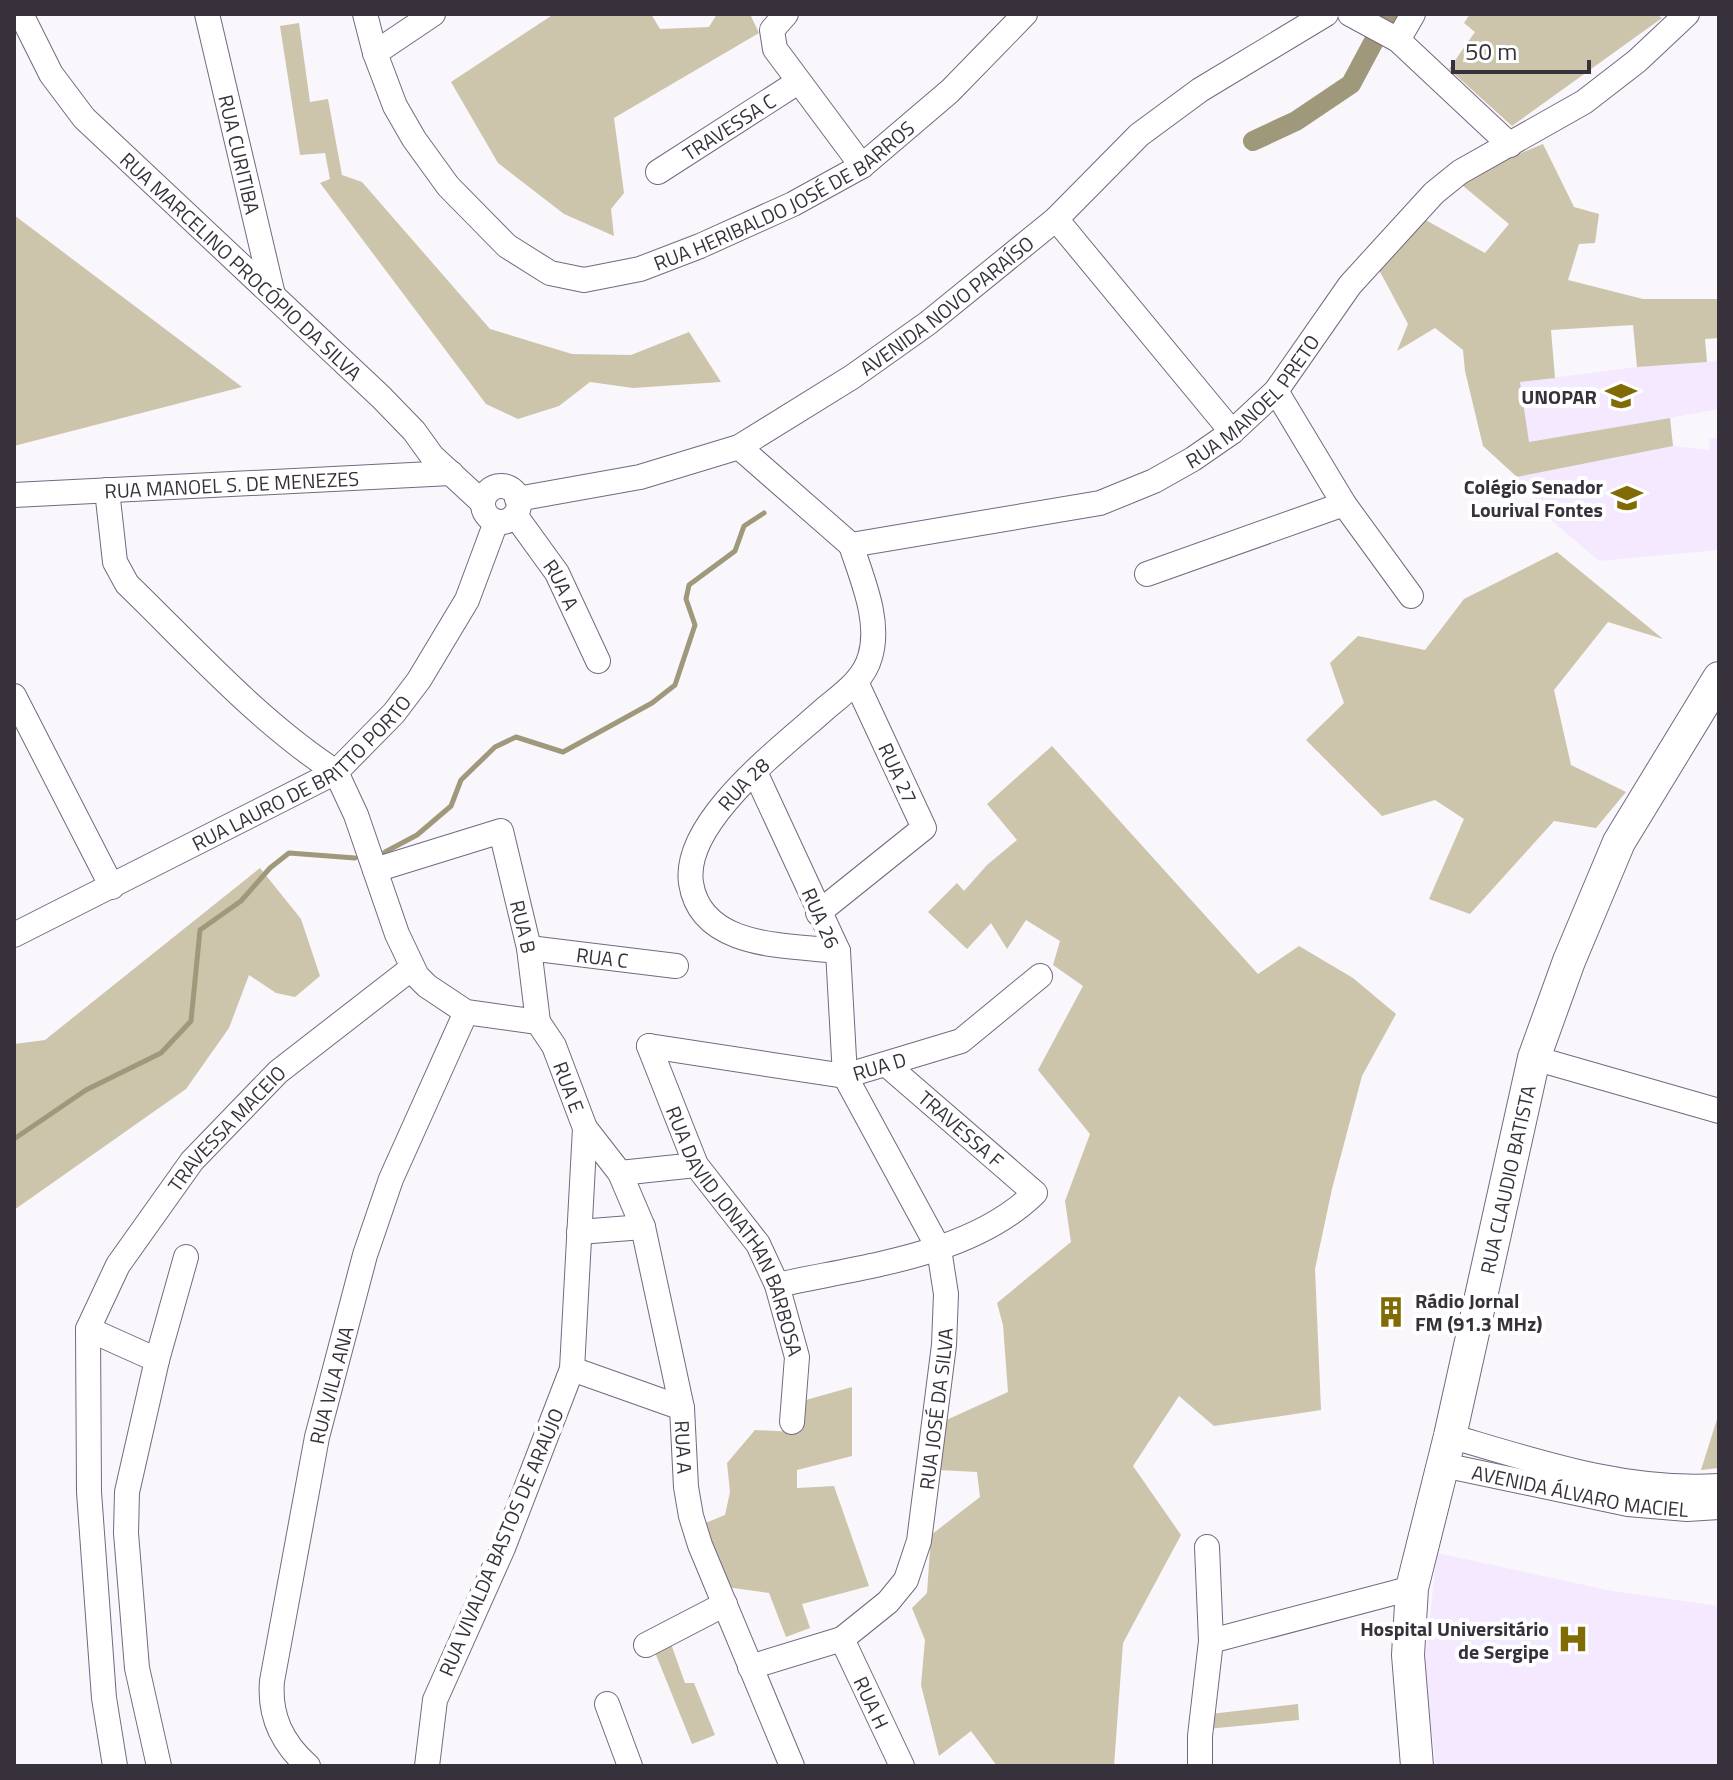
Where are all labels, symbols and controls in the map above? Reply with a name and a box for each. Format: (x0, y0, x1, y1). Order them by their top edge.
scale bar (1453, 24, 1589, 74)
text: 50 m (1465, 33, 1517, 69)
street label: TRAVESSA C (676, 85, 781, 168)
street label: RUA CURITIBA (211, 91, 269, 217)
street label: RUA HERIBALDO JOSÉ DE BARROS (649, 113, 921, 278)
street label: RUA MARCELINO PROCÓPIO DA SILVA (113, 144, 369, 387)
street label: AVENIDA NOVO PARAÍSO (853, 228, 1040, 383)
street label: RUA MANOEL PRETO (1180, 328, 1327, 476)
school or university icon: UNOPAR (1604, 379, 1638, 413)
place label: UNOPAR (1521, 381, 1597, 412)
street label: RUA MANOEL S. DE MENEZES (104, 462, 360, 506)
place label: Colégio Senador Lourival Fontes (1464, 471, 1604, 525)
school or university icon: Colégio Senador Lourival Fontes (1610, 481, 1644, 515)
street label: RUA A (536, 552, 588, 615)
street label: RUA LAURO DE BRITTO PORTO (186, 688, 418, 858)
street label: RUA 27 (870, 738, 926, 808)
street label: RUA 28 (709, 750, 776, 817)
street label: RUA 26 (794, 883, 848, 953)
street label: RUA B (503, 897, 545, 956)
street label: RUA C (575, 938, 630, 976)
street label: RUA D (849, 1043, 910, 1088)
street label: RUA E (546, 1057, 593, 1117)
street label: TRAVESSA MACEIO (159, 1058, 293, 1198)
street label: RUA CLAUDIO BATISTA (1471, 1082, 1543, 1277)
street label: TRAVESSA F (911, 1083, 1011, 1175)
street label: RUA DAVID JONATHAN BARBOSA (659, 1101, 811, 1360)
place label: Rádio Jornal FM (91.3 MHz) (1415, 1285, 1542, 1339)
building icon: Rádio Jornal FM (91.3 MHz) (1374, 1295, 1408, 1329)
street label: RUA VILA ANA (301, 1322, 361, 1447)
street label: RUA JOSÉ DA SILVA (910, 1327, 960, 1492)
street label: RUA VIVALDA BASTOS DE ARAÚJO (430, 1403, 572, 1681)
street label: RUA A (667, 1420, 701, 1475)
street label: AVENIDA ÁLVARO MACIEL (1469, 1456, 1690, 1525)
place label: Hospital Universitário de Sergipe (1360, 1613, 1549, 1667)
hospital icon: Hospital Universitário de Sergipe (1556, 1622, 1590, 1656)
street label: RUA H (846, 1671, 898, 1734)

